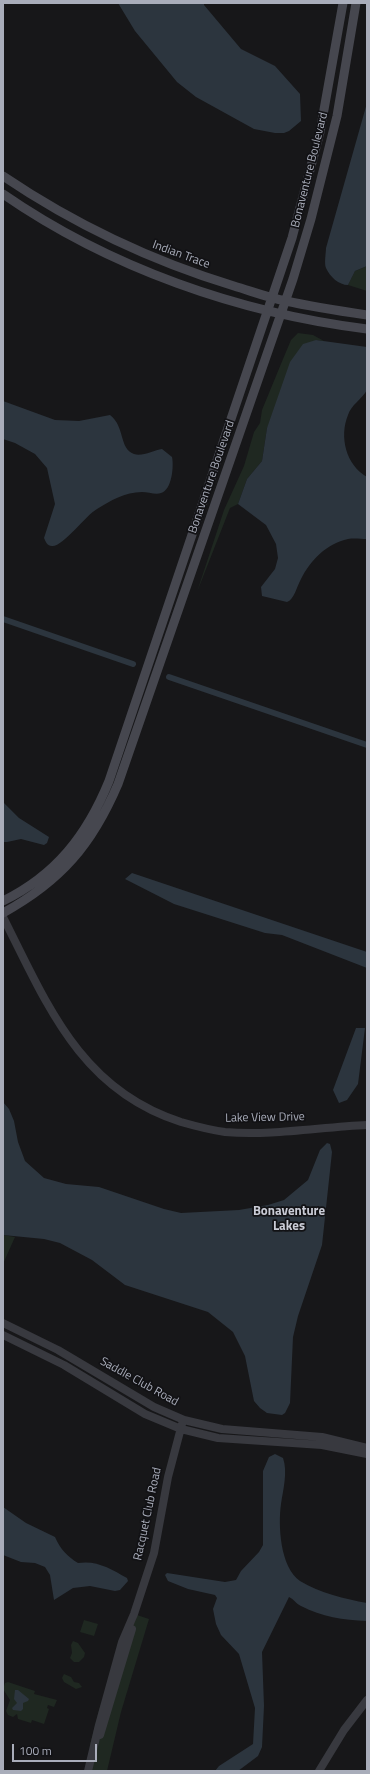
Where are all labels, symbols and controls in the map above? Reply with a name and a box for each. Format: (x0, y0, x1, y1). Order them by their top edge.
street label: Bonaventure Boulevard (289, 111, 331, 229)
street label: Indian Trace (150, 238, 212, 272)
street label: Bonaventure Boulevard (186, 419, 238, 535)
street label: Lake View Drive (225, 1110, 305, 1126)
district label: Bonaventure Lakes (253, 1204, 325, 1235)
street label: Saddle Club Road (97, 1355, 181, 1409)
street label: Racquet Club Road (131, 1466, 165, 1562)
scale bar (14, 1736, 99, 1762)
text: 100 m (19, 1741, 52, 1760)

